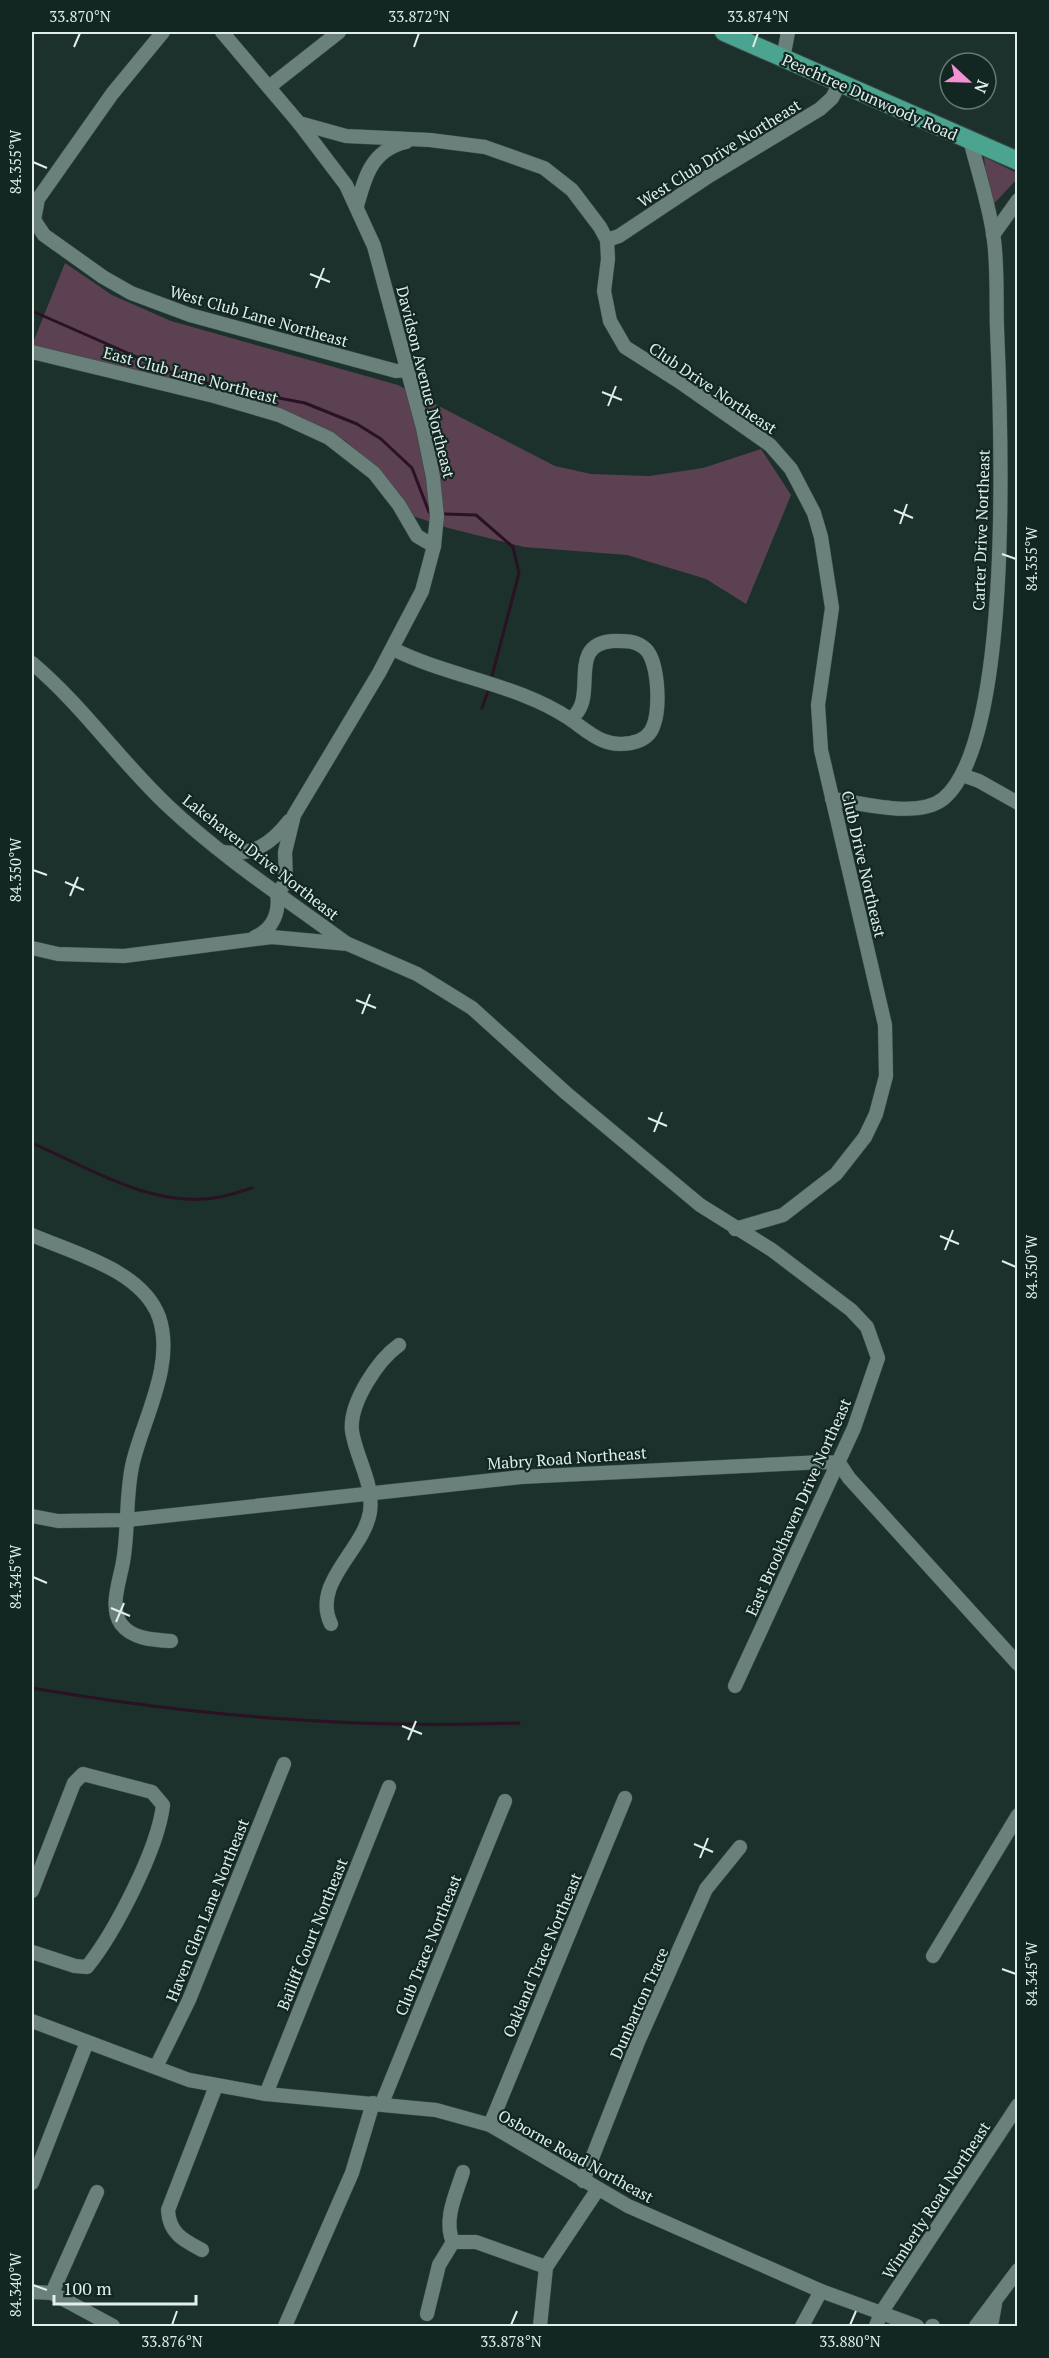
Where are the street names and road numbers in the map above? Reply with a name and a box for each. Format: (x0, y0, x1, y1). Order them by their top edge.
street label: Peachtree Dunwoody Road (779, 48, 961, 146)
street label: West Club Drive Northeast (633, 94, 805, 212)
street label: West Club Lane Northeast (167, 280, 351, 352)
street label: Davidson Avenue Northeast (391, 284, 461, 480)
street label: Club Drive Northeast (645, 337, 781, 439)
street label: East Club Lane Northeast (101, 341, 281, 409)
street label: Carter Drive Northeast (967, 449, 995, 611)
street label: Club Drive Northeast (836, 788, 892, 940)
street label: Lakehaven Drive Northeast (178, 789, 344, 925)
street label: East Brookhaven Drive Northeast (740, 1395, 856, 1619)
street label: Mabry Road Northeast (487, 1441, 647, 1475)
street label: Haven Glen Lane Northeast (160, 1815, 254, 2005)
street label: Bailiff Court Northeast (271, 1855, 353, 2013)
street label: Oakland Trace Northeast (497, 1869, 587, 2041)
street label: Club Trace Northeast (390, 1871, 466, 2019)
street label: Dunbarton Trace (605, 1944, 673, 2062)
street label: Osborne Road Northeast (494, 2104, 658, 2208)
street label: Wimberly Road Northeast (877, 2117, 995, 2283)

